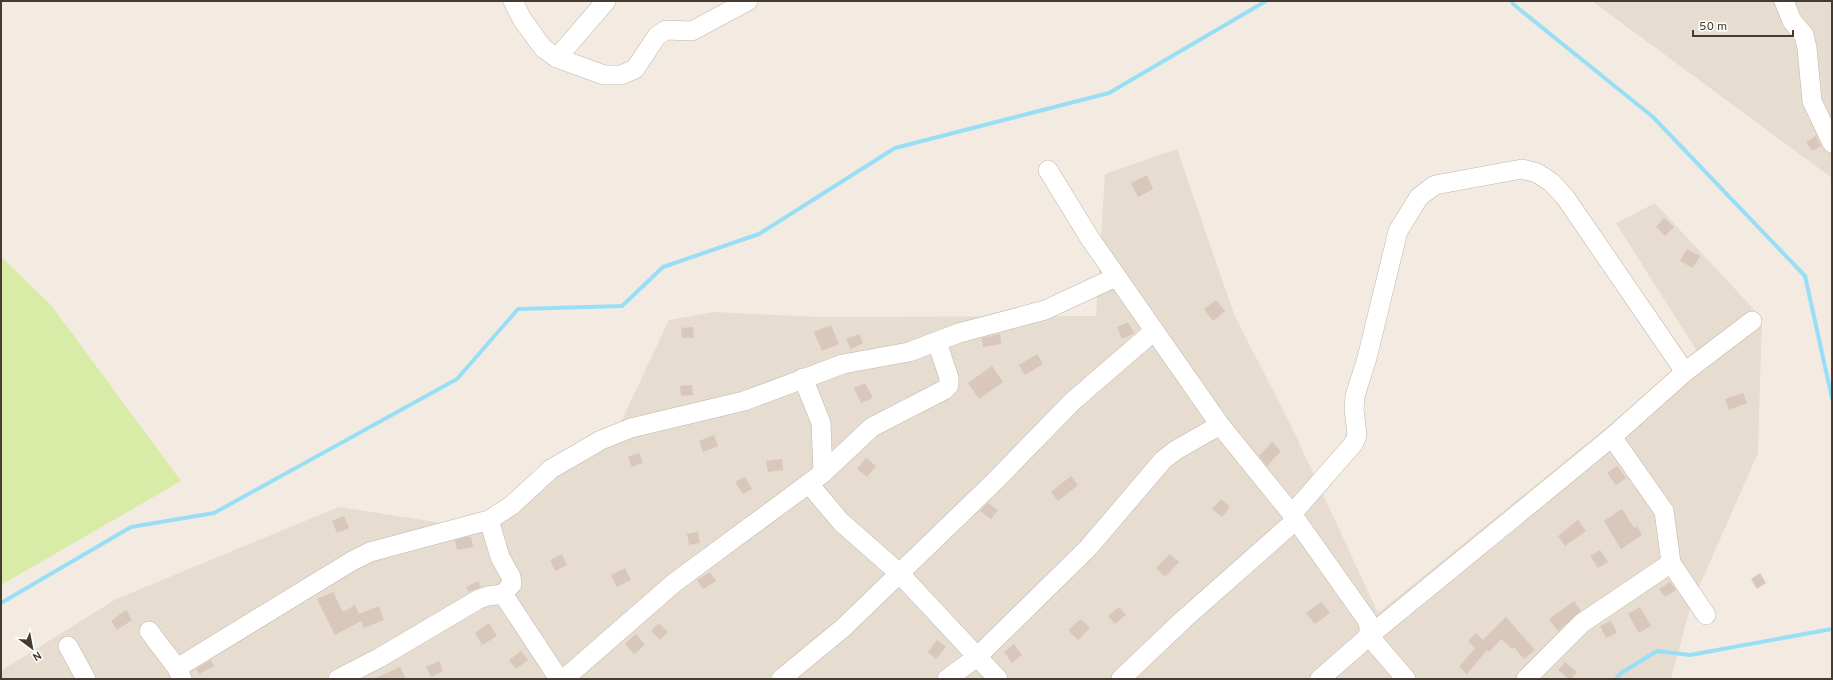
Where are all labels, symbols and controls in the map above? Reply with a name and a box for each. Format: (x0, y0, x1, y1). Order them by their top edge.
scale bar (1693, 12, 1793, 38)
text: 50 m (1699, 19, 1727, 35)
north arrow (12, 628, 52, 668)
text: N (30, 648, 44, 664)

